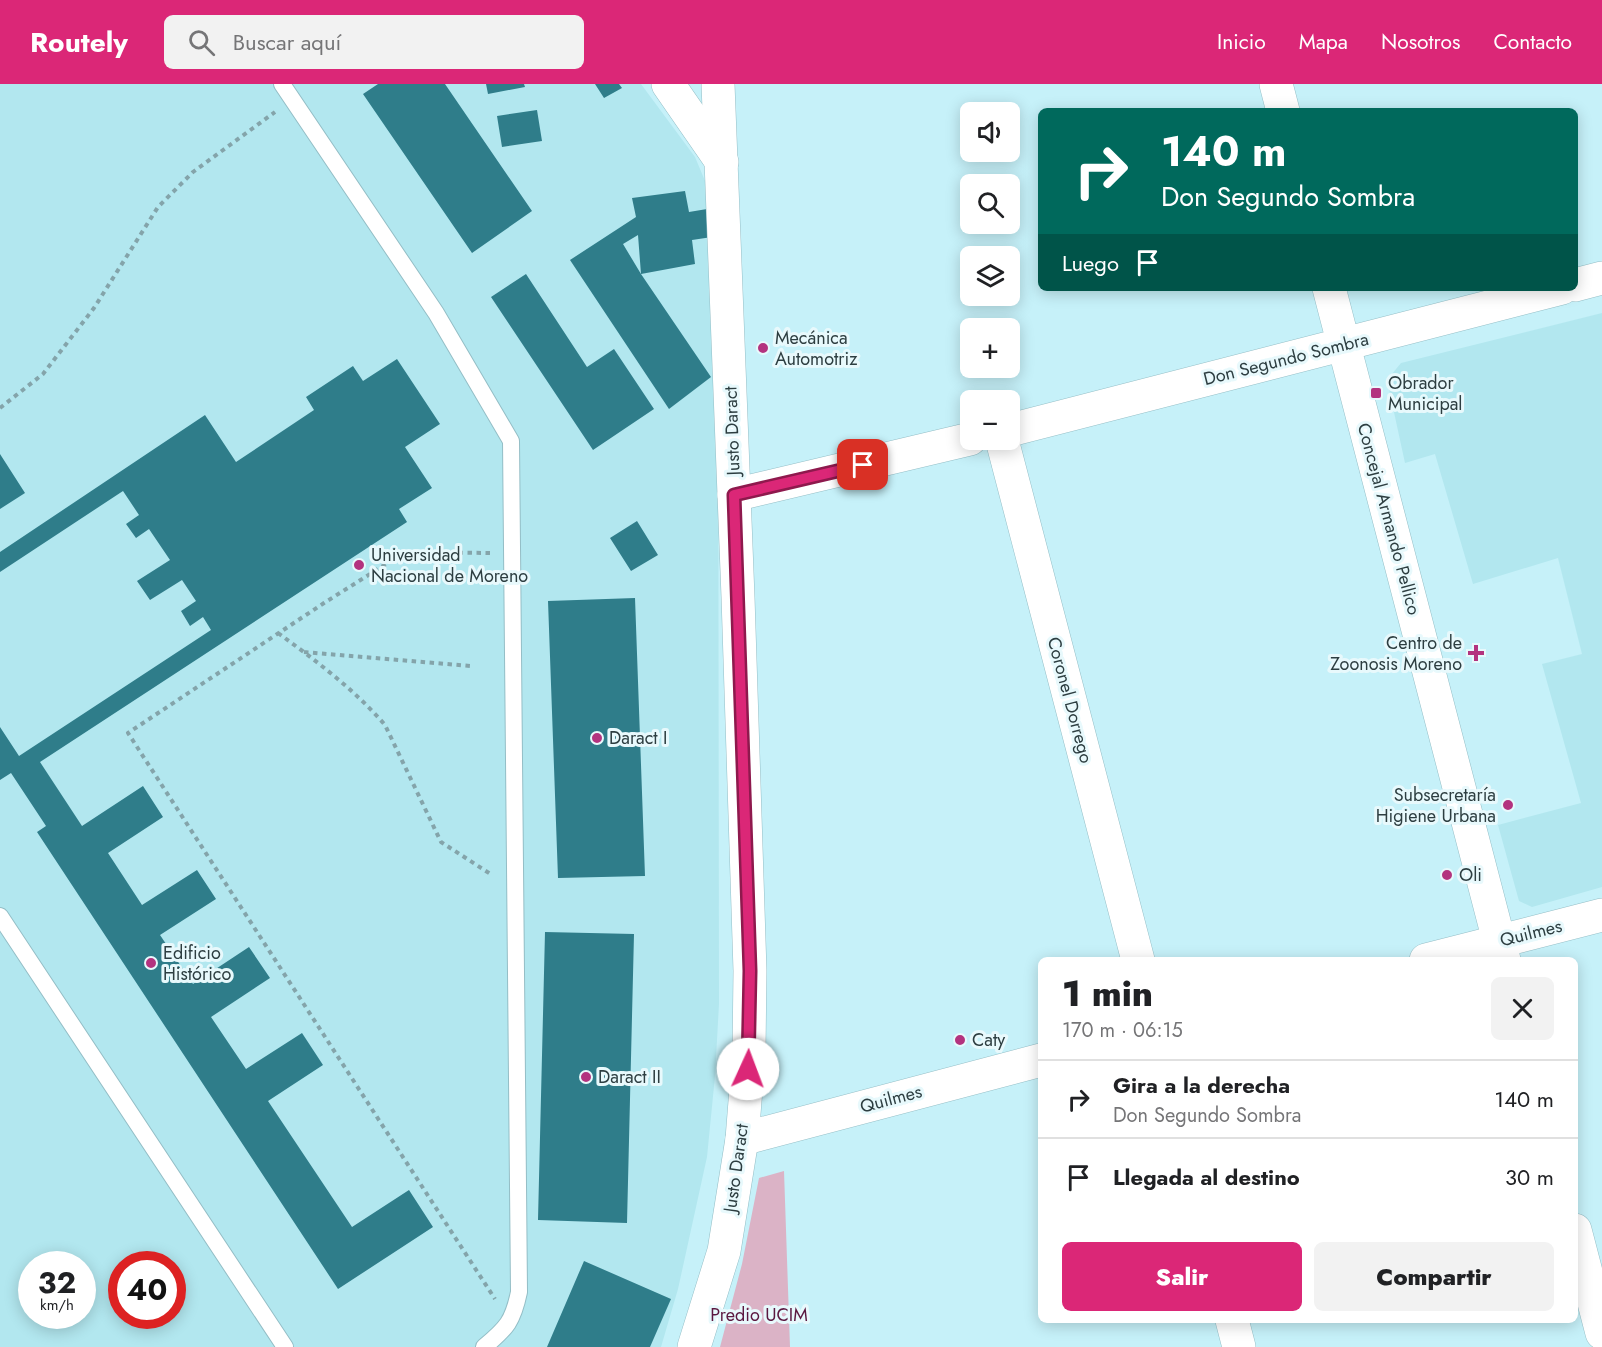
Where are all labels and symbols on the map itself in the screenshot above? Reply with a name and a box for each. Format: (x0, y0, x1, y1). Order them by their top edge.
place label: Mecánica Automotriz (775, 325, 858, 372)
street label: Don Segundo Sombra (1201, 326, 1371, 392)
marker: Mecánica Automotriz (756, 341, 770, 355)
place label: Obrador Municipal (1388, 370, 1463, 417)
street label: Justo Daract (717, 385, 747, 478)
marker: Obrador Municipal (1369, 386, 1383, 400)
street label: Concejal Armando Pellico (1351, 420, 1427, 618)
pin (837, 439, 888, 490)
place label: Universidad Nacional de Moreno (371, 542, 528, 589)
marker: Universidad Nacional de Moreno (352, 558, 366, 572)
place label: Centro de Zoonosis Moreno (1330, 630, 1462, 677)
street label: Coronel Dorrego (1041, 634, 1099, 766)
marker: Centro de Zoonosis Moreno (1467, 644, 1485, 662)
place label: Daract I (609, 725, 667, 751)
marker: Daract I (590, 731, 604, 745)
place label: Subsecretaría Higiene Urbana (1376, 782, 1496, 829)
marker: Subsecretaría Higiene Urbana (1501, 798, 1515, 812)
place label: Oli (1459, 862, 1482, 888)
marker: Oli (1440, 868, 1454, 882)
street label: Quilmes (1497, 913, 1565, 953)
place label: Edificio Histórico (163, 940, 231, 987)
marker: Edificio Histórico (144, 956, 158, 970)
place label: Caty (972, 1027, 1005, 1053)
marker: Caty (953, 1033, 967, 1047)
position arrow (716, 1037, 780, 1101)
place label: Daract II (598, 1064, 661, 1090)
marker: Daract II (579, 1070, 593, 1084)
street label: Quilmes (857, 1078, 925, 1120)
street label: Justo Daract (717, 1121, 755, 1216)
speed limit sign: 40 (108, 1251, 186, 1329)
park label: Predio UCIM (710, 1302, 808, 1328)

